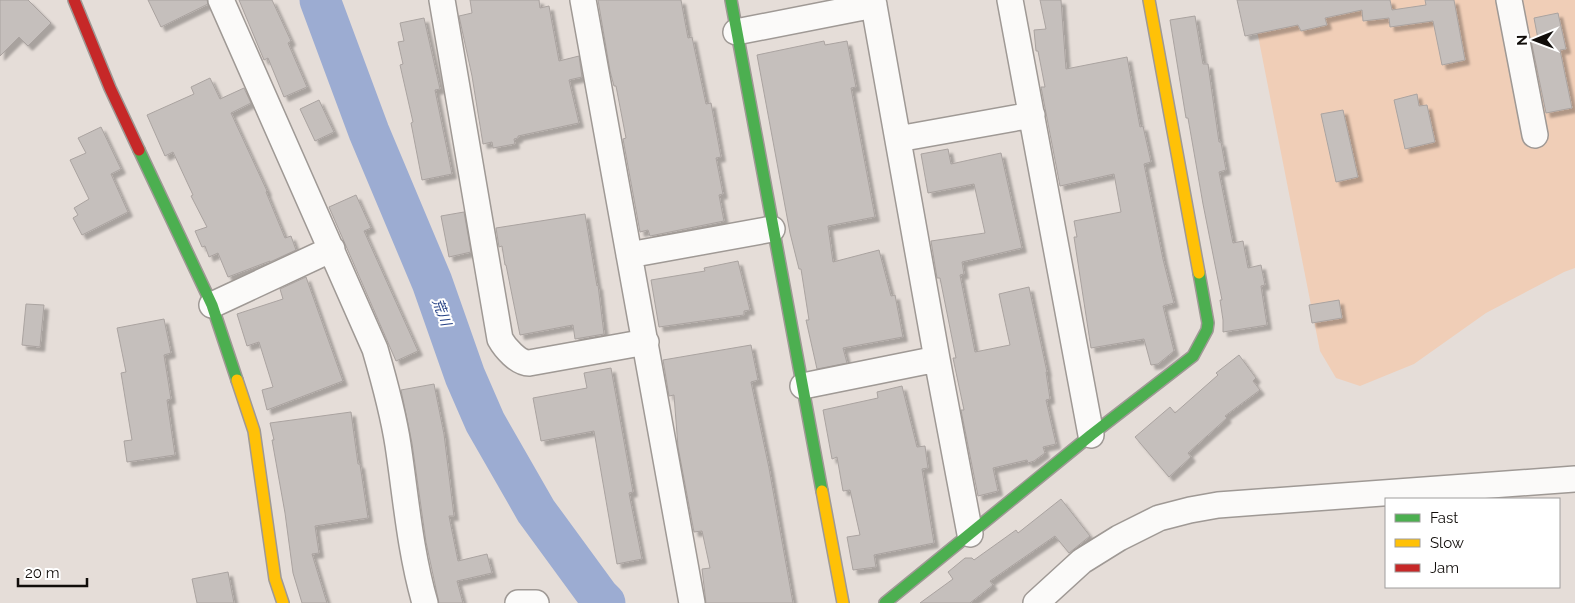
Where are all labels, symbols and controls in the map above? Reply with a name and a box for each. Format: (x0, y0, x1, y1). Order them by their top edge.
north arrow (1510, 15, 1560, 65)
text: N (1514, 35, 1530, 46)
water label: 荒川 (430, 296, 455, 330)
legend (1385, 498, 1560, 588)
text: Fast (1430, 509, 1458, 527)
text: Slow (1430, 534, 1464, 552)
scale bar (18, 556, 86, 588)
text: Jam (1430, 559, 1459, 577)
text: 20 m (25, 564, 60, 582)

